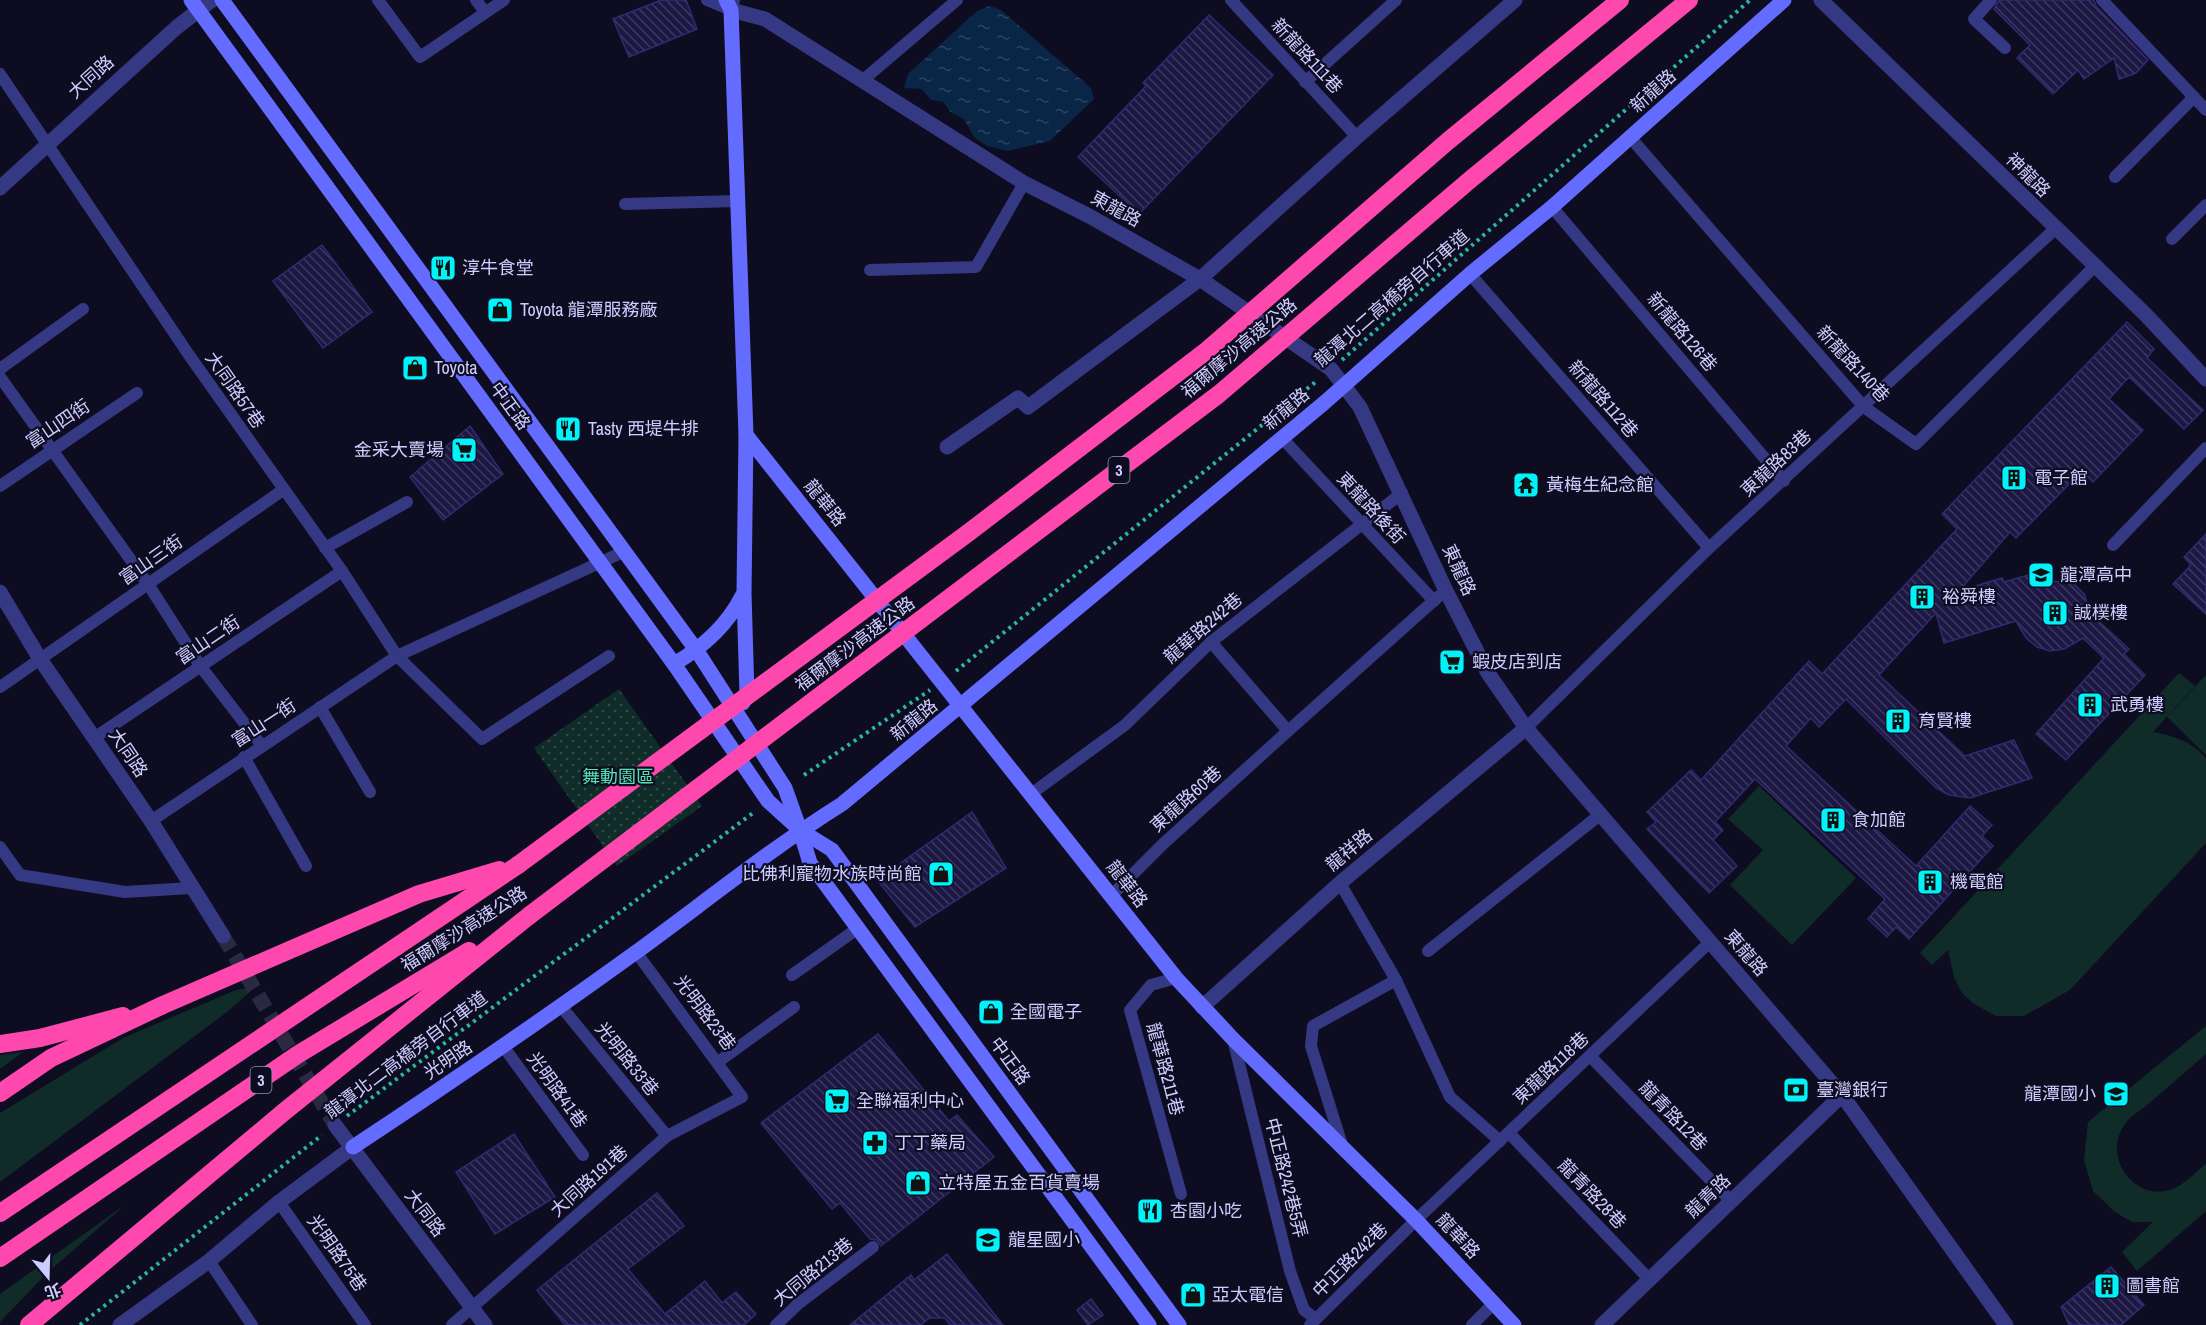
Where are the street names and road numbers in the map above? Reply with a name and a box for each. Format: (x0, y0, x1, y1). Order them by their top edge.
street label: 新龍路111巷 (1266, 13, 1349, 99)
street label: 大同路 (62, 49, 119, 104)
street label: 新龍路 (1624, 63, 1681, 118)
street label: 神龍路 (2000, 147, 2056, 203)
street label: 東龍路 (1087, 185, 1146, 233)
street label: 龍潭北二高橋旁自行車道 (1309, 223, 1475, 372)
street label: 新龍路126巷 (1642, 287, 1723, 377)
street label: 福爾摩沙高速公路 (1175, 292, 1302, 403)
street label: 新龍路140巷 (1811, 320, 1895, 408)
street label: 大同路57巷 (200, 346, 271, 433)
street label: 新龍路112巷 (1563, 354, 1644, 443)
street label: 中正路 (484, 377, 536, 435)
street label: 新龍路 (1257, 382, 1314, 436)
street label: 富山四街 (21, 393, 95, 454)
street label: 東龍路83巷 (1735, 423, 1817, 502)
road number: 3 (1108, 457, 1130, 483)
street label: 東龍路後街 (1332, 466, 1411, 549)
street label: 龍華路 (799, 474, 852, 532)
street label: 富山三街 (114, 529, 187, 590)
street label: 東龍路 (1437, 540, 1482, 600)
street label: 龍華路242巷 (1158, 586, 1247, 669)
street label: 福爾摩沙高速公路 (790, 590, 920, 697)
street label: 富山二街 (171, 609, 245, 670)
street label: 富山一街 (227, 692, 301, 753)
street label: 新龍路 (885, 693, 943, 746)
street label: 大同路 (103, 723, 154, 782)
street label: 東龍路60巷 (1144, 760, 1227, 838)
street label: 龍祥路 (1320, 823, 1377, 877)
street label: 龍華路 (1101, 855, 1154, 913)
street label: 福爾摩沙高速公路 (396, 880, 531, 977)
street label: 東龍路 (1719, 924, 1774, 981)
street label: 光明路23巷 (669, 970, 742, 1056)
street label: 龍潭北二高橋旁自行車道 (319, 985, 492, 1124)
street label: 光明路33巷 (590, 1016, 665, 1101)
street label: 龍華路211巷 (1141, 1019, 1190, 1118)
street label: 東龍路118巷 (1507, 1026, 1594, 1109)
street label: 中正路 (984, 1032, 1036, 1090)
street label: 光明路 (418, 1034, 477, 1085)
street label: 光明路41巷 (521, 1047, 594, 1133)
road number: 3 (250, 1067, 272, 1093)
street label: 龍青路12巷 (1634, 1075, 1713, 1156)
street label: 中正路242巷5弄 (1259, 1115, 1313, 1241)
street label: 大同路191巷 (544, 1139, 633, 1222)
street label: 龍青路28巷 (1553, 1153, 1632, 1234)
street label: 龍青路 (1680, 1168, 1736, 1223)
street label: 大同路 (399, 1184, 452, 1242)
street label: 龍華路 (1431, 1207, 1486, 1264)
street label: 光明路75巷 (302, 1209, 373, 1296)
street label: 中正路242巷 (1307, 1217, 1393, 1303)
street label: 大同路213巷 (767, 1231, 858, 1312)

